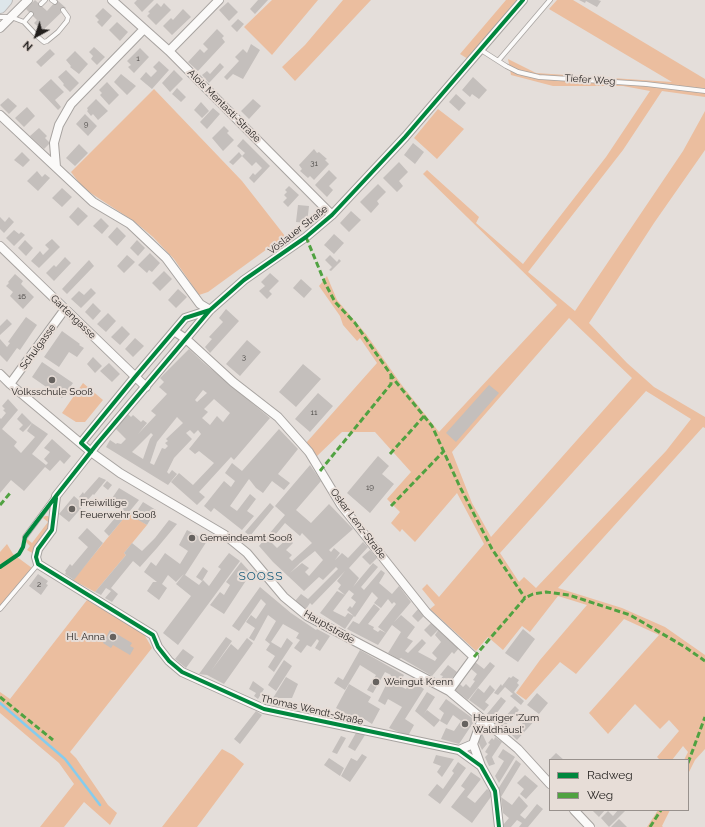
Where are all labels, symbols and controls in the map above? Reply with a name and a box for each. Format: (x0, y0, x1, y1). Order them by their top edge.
north arrow (16, 16, 56, 56)
text: N (21, 38, 35, 53)
house number: 1 (136, 54, 140, 64)
street label: Alois Mentasti-Straße (185, 67, 263, 145)
street label: Tiefer Weg (564, 72, 616, 88)
house number: 9 (84, 120, 88, 130)
house number: 31 (310, 159, 318, 169)
street label: Vöslauer Straße (266, 203, 330, 257)
house number: 16 (18, 292, 26, 302)
street label: Gartengasse (48, 292, 98, 342)
street label: Schulgasse (18, 322, 58, 372)
house number: 3 (242, 353, 246, 363)
marker: Volksschule Sooß (47, 375, 57, 385)
place label: Volksschule Sooß (11, 386, 93, 398)
house number: 11 (311, 408, 317, 418)
house number: 19 (366, 483, 374, 493)
street label: Oskar Lenz-Straße (328, 486, 388, 562)
place label: Freiwillige Feuerwehr Sooß (80, 497, 156, 520)
marker: Freiwillige Feuerwehr Sooß (67, 504, 77, 514)
place label: Gemeindeamt Sooß (200, 532, 292, 544)
marker: Gemeindeamt Sooß (187, 533, 197, 543)
district label: SOOSS (239, 569, 283, 583)
house number: 2 (37, 580, 41, 590)
street label: Hauptstraße (301, 608, 357, 646)
place label: Hl. Anna (67, 631, 105, 643)
marker: Hl. Anna (108, 632, 118, 642)
place label: Weingut Krenn (384, 676, 453, 688)
marker: Weingut Krenn (371, 677, 381, 687)
street label: Thomas Wendt-Straße (260, 692, 364, 728)
place label: Heuriger 'Zum Waldhäusl' (473, 712, 539, 736)
marker: Heuriger 'Zum Waldhäusl' (460, 719, 470, 729)
legend (549, 759, 689, 811)
text: Radweg (587, 768, 633, 782)
text: Weg (587, 788, 613, 802)

